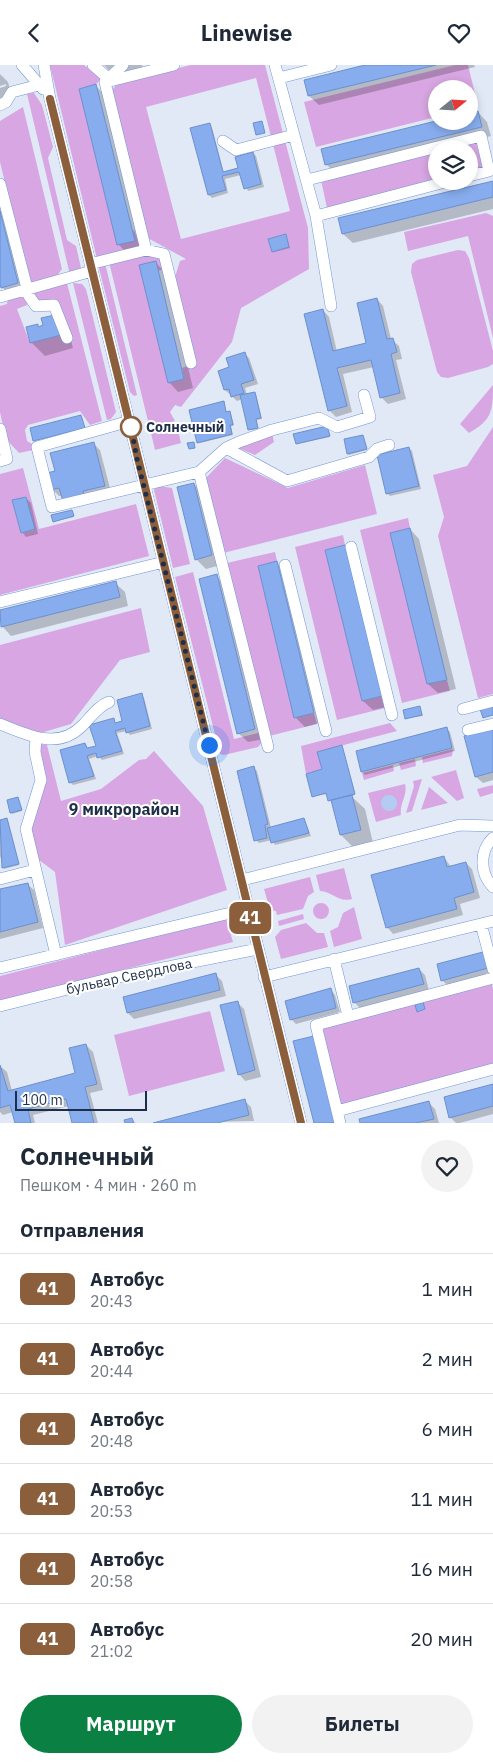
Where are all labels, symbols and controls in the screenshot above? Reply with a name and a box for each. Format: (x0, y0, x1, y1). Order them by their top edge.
text: Linewise (201, 18, 292, 47)
icon: back (20, 19, 48, 47)
icon: heart (445, 19, 473, 47)
north arrow (428, 80, 478, 130)
map controls (428, 80, 478, 190)
button: layers (428, 140, 478, 190)
marker: Солнечный (120, 416, 142, 438)
place label: Солнечный (146, 418, 224, 436)
your location (197, 733, 222, 758)
district label: 9 микрорайон (69, 799, 179, 819)
line badge: 41 (228, 902, 272, 934)
text: 41 (239, 906, 261, 929)
street label: бульвар Свердлова (64, 954, 194, 998)
scale bar (15, 1088, 148, 1111)
text: 100 m (22, 1091, 63, 1109)
text: Солнечный (20, 1140, 154, 1172)
button: heart (421, 1140, 473, 1192)
text: Пешком · 4 мин · 260 m (20, 1175, 197, 1195)
text: Отправления (20, 1218, 144, 1242)
text: Автобус (90, 1267, 164, 1291)
text: 41 (37, 1277, 58, 1300)
text: 1 мин (422, 1277, 473, 1301)
text: 20:43 (90, 1291, 133, 1311)
text: Автобус (90, 1337, 164, 1361)
text: 41 (37, 1347, 58, 1370)
text: 2 мин (422, 1347, 473, 1371)
text: 20:44 (90, 1361, 133, 1381)
text: Автобус (90, 1407, 164, 1431)
text: 41 (37, 1417, 58, 1440)
text: 6 мин (422, 1417, 473, 1441)
text: 20:48 (90, 1431, 133, 1451)
text: Автобус (90, 1477, 164, 1501)
text: 41 (37, 1487, 58, 1510)
text: 11 мин (410, 1487, 473, 1511)
text: 20:53 (90, 1501, 133, 1521)
text: Автобус (90, 1547, 164, 1571)
text: 41 (37, 1557, 58, 1580)
text: 16 мин (410, 1557, 473, 1581)
text: 20:58 (90, 1571, 133, 1591)
text: Автобус (90, 1617, 164, 1641)
text: 41 (37, 1627, 58, 1650)
text: 20 мин (410, 1627, 473, 1651)
text: 21:02 (90, 1641, 133, 1661)
button: Маршрут (20, 1695, 242, 1753)
button: Билеты (252, 1695, 473, 1753)

